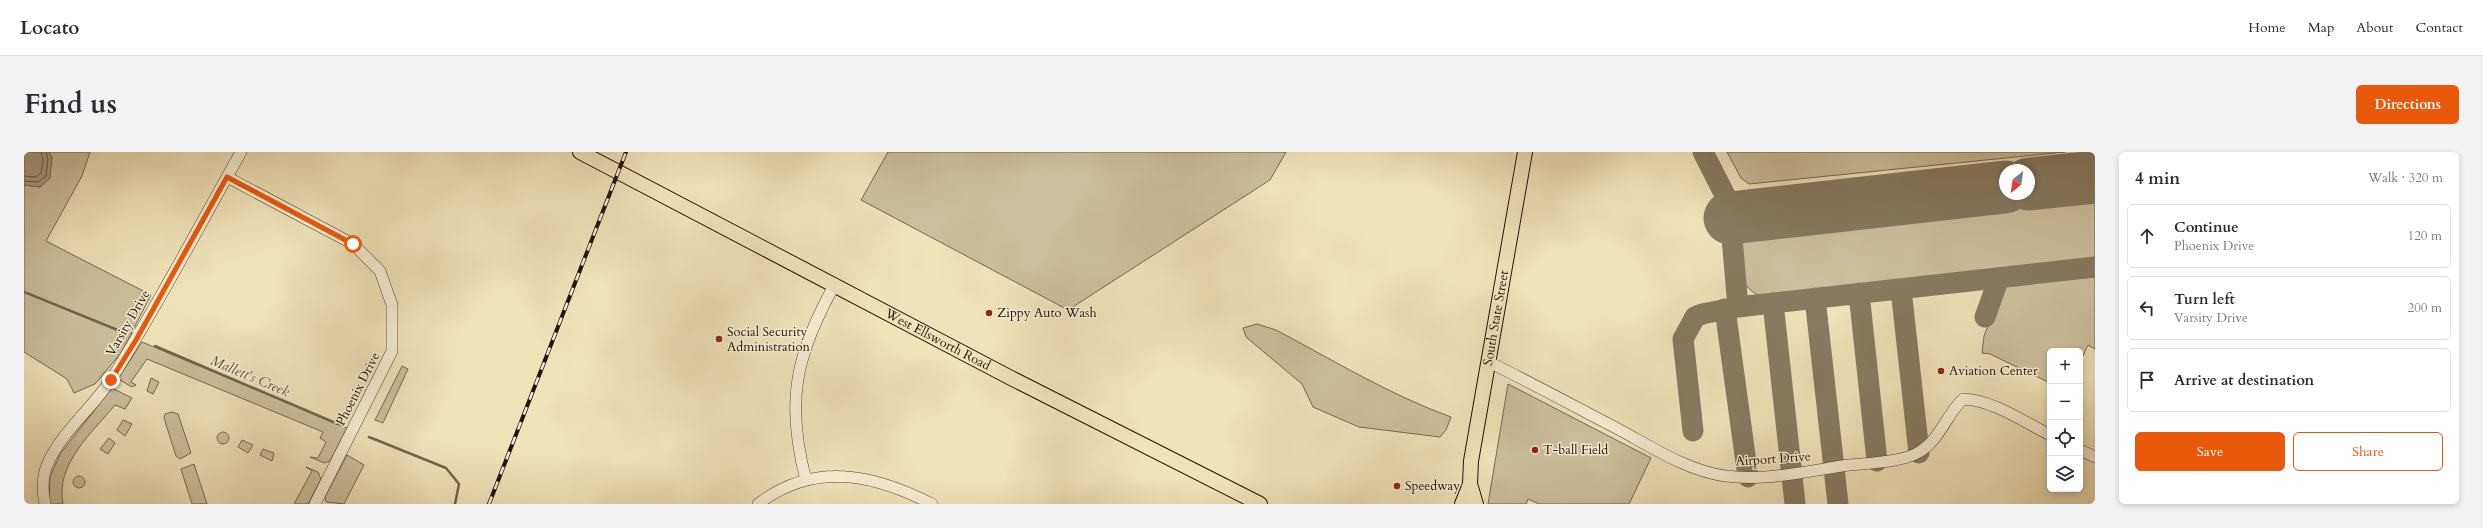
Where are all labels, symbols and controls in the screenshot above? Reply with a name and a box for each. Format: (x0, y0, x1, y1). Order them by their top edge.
text: Locato (20, 15, 79, 41)
text: Home (2248, 18, 2286, 37)
text: Map (2308, 18, 2334, 37)
text: About (2356, 18, 2393, 37)
text: Contact (2415, 18, 2463, 37)
text: Find us (24, 85, 117, 123)
button: Directions (2356, 85, 2459, 124)
north arrow (1999, 164, 2035, 200)
text: 4 min (2135, 167, 2180, 190)
text: Walk · 320 m (2368, 169, 2443, 187)
text: Continue (2174, 217, 2239, 237)
icon: ahead (2136, 225, 2158, 247)
text: 120 m (2408, 227, 2442, 245)
route start (344, 235, 362, 253)
text: Phoenix Drive (2174, 237, 2254, 255)
street label: South State Street (1479, 269, 1513, 367)
street label: Varsity Drive (102, 286, 154, 359)
text: Turn left (2174, 289, 2235, 309)
icon: left (2136, 297, 2158, 319)
text: 200 m (2408, 299, 2442, 317)
street label: West Ellsworth Road (881, 304, 994, 375)
place label: Zippy Auto Wash (997, 304, 1097, 322)
marker: Zippy Auto Wash (984, 308, 994, 318)
text: Varsity Drive (2174, 309, 2248, 327)
place label: Social Security Administration (727, 323, 810, 356)
marker: Social Security Administration (714, 334, 724, 344)
map controls (2047, 348, 2083, 492)
button: + (2047, 348, 2083, 384)
street label: Phoenix Drive (332, 349, 384, 429)
water label: Mallett's Creek (207, 351, 293, 401)
place label: Aviation Center (1949, 362, 2038, 380)
marker: Aviation Center (1936, 366, 1946, 376)
icon: arrive (2136, 369, 2158, 391)
text: Arrive at destination (2174, 370, 2314, 390)
route end (102, 371, 120, 389)
button: − (2047, 384, 2083, 420)
button: locate (2047, 420, 2083, 456)
button: Save (2135, 432, 2285, 471)
button: Share (2293, 432, 2443, 471)
place label: T-ball Field (1543, 441, 1608, 459)
marker: T-ball Field (1530, 445, 1540, 455)
street label: Airport Drive (1735, 447, 1811, 471)
button: layers (2047, 456, 2083, 492)
place label: Speedway (1405, 477, 1460, 495)
marker: Speedway (1392, 481, 1402, 491)

